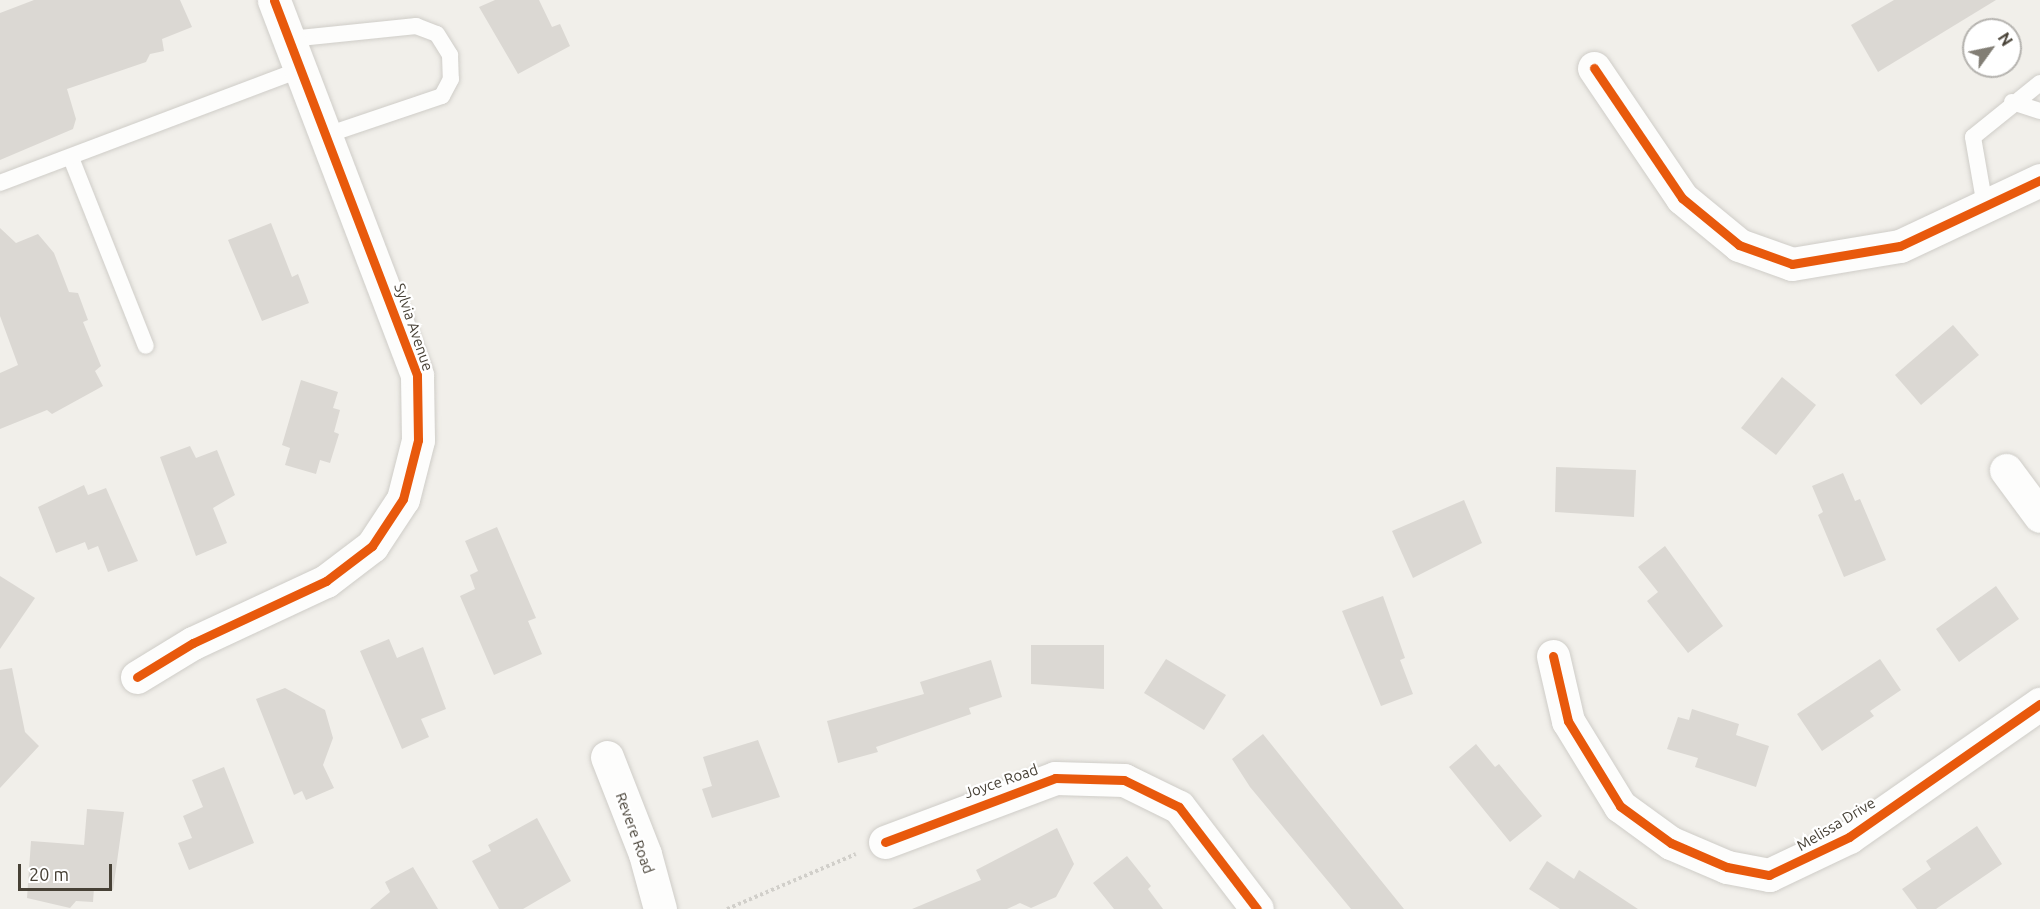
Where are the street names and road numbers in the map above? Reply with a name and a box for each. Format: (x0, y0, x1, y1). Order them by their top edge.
street label: Sylvia Avenue (391, 281, 437, 373)
street label: Joyce Road (962, 760, 1040, 802)
street label: Revere Road (612, 790, 658, 876)
street label: Melissa Drive (1793, 793, 1879, 855)

